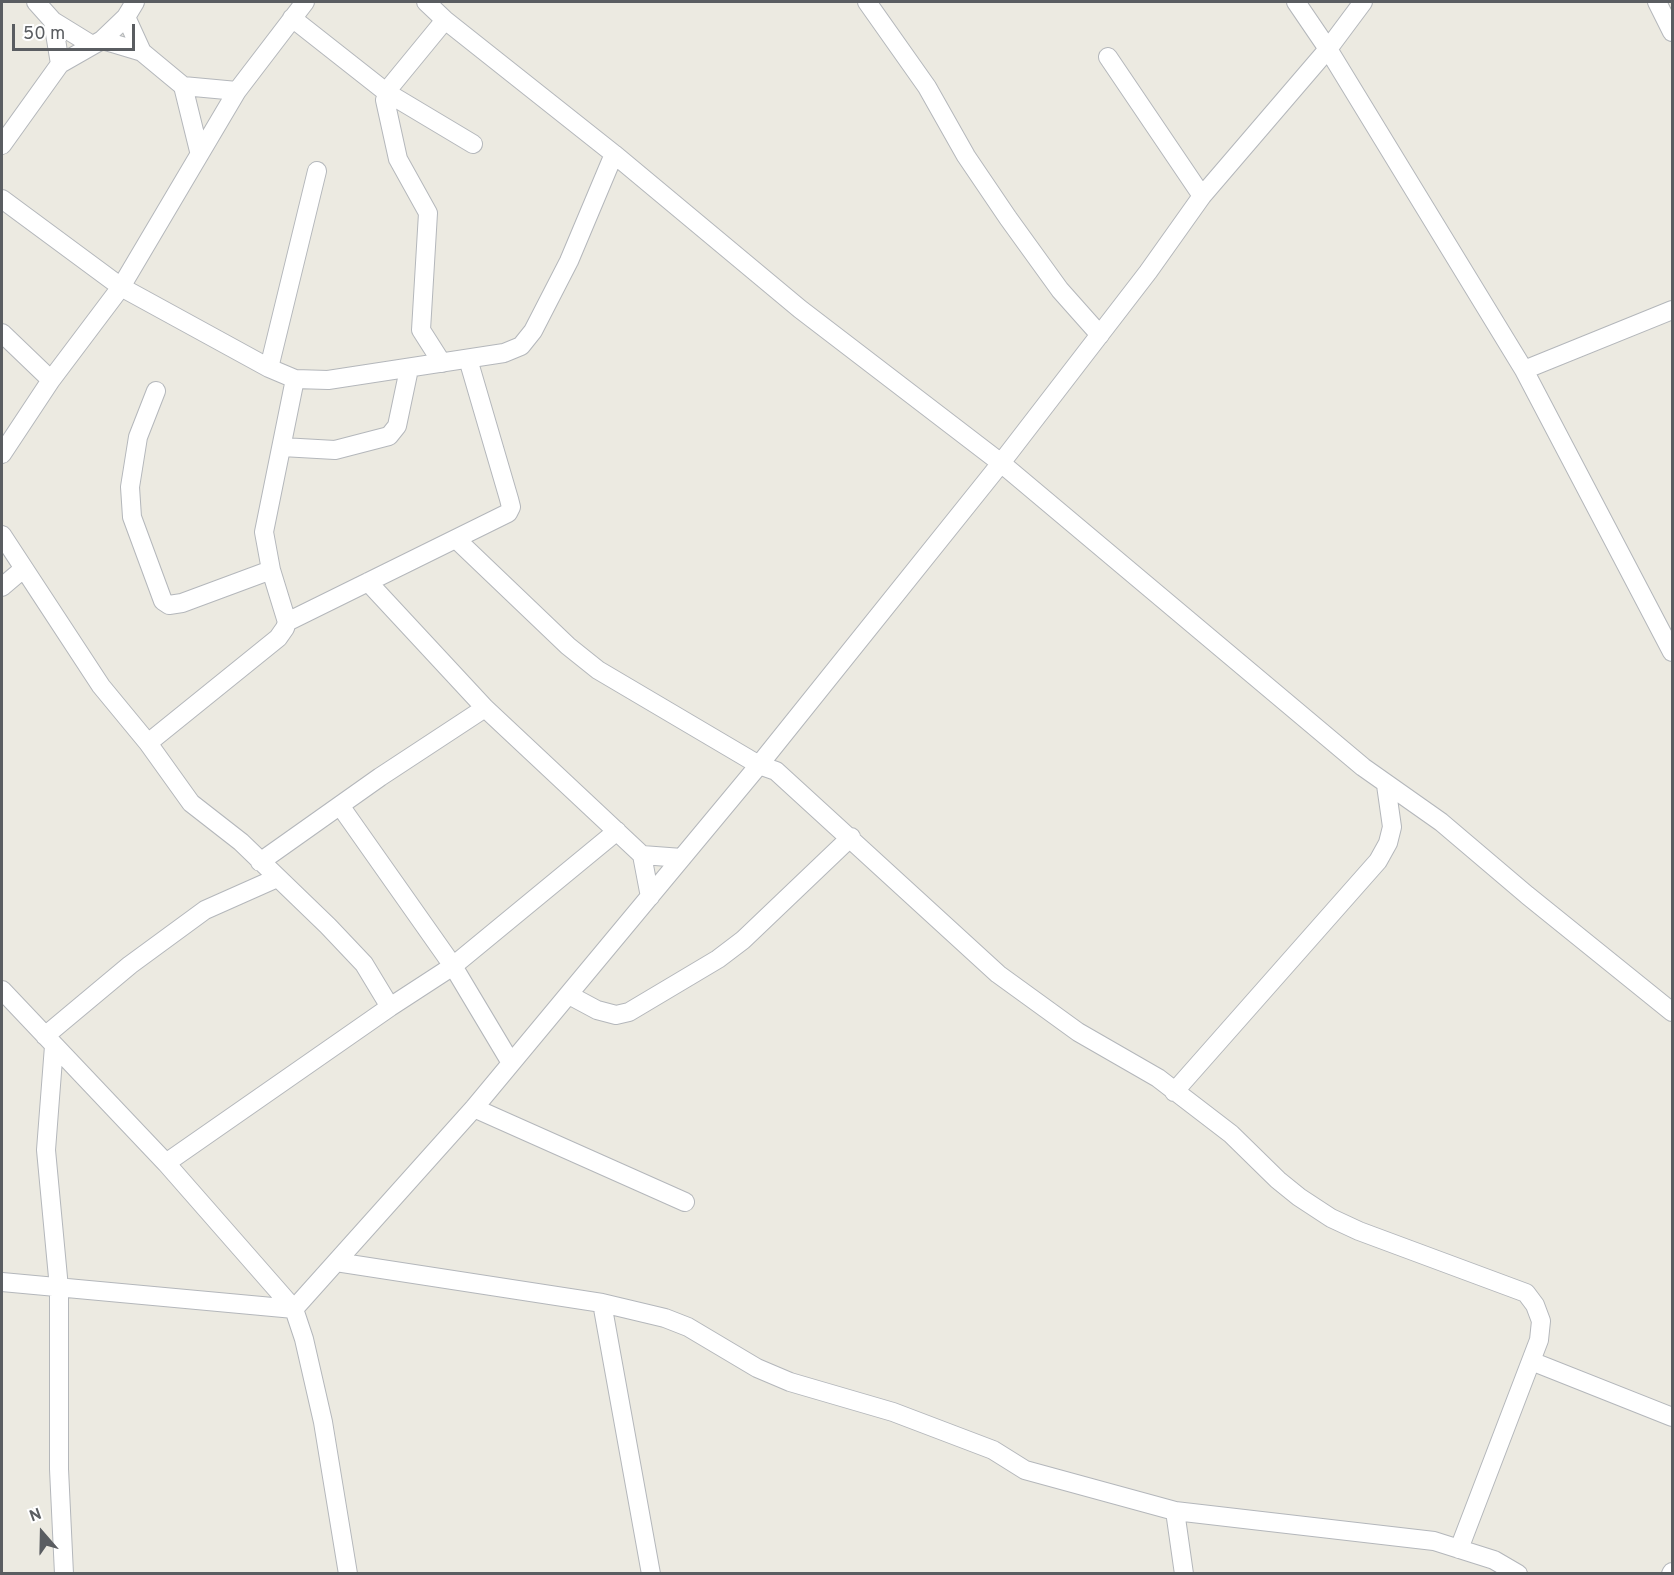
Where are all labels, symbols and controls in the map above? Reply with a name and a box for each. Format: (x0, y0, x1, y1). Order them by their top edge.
scale bar (15, 12, 138, 50)
text: 50 m (23, 23, 65, 46)
north arrow (12, 1503, 72, 1563)
text: N (27, 1505, 45, 1527)

